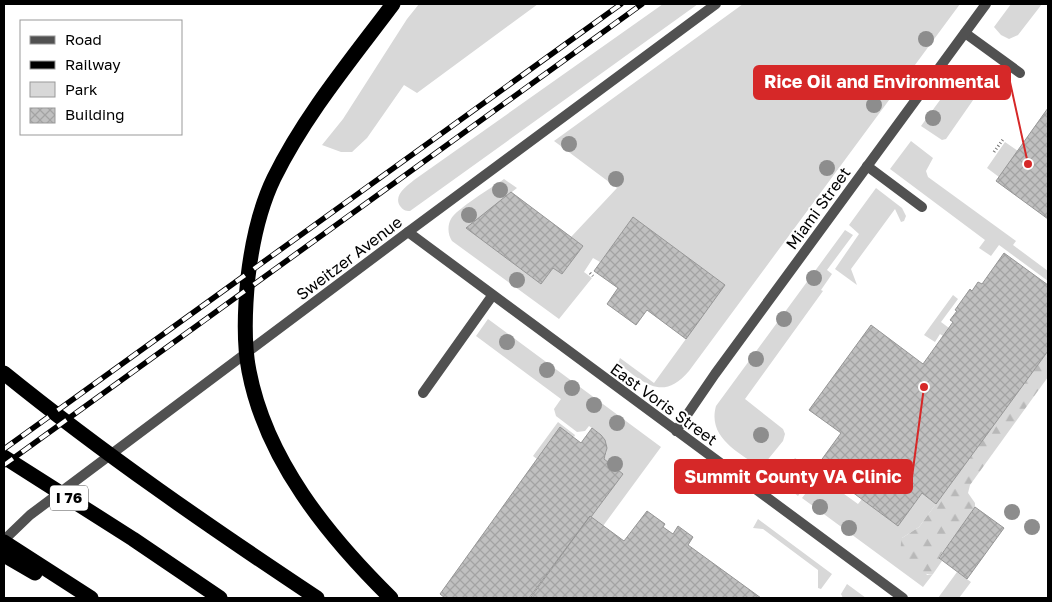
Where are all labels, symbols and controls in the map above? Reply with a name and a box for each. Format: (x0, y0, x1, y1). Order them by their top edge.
legend (20, 20, 182, 135)
text: Road (65, 30, 102, 48)
text: Railway (65, 55, 121, 73)
callout: Rice Oil and Environmental (754, 66, 1010, 99)
text: Rice Oil and Environmental (764, 70, 1000, 92)
text: Park (65, 80, 98, 98)
text: Building (65, 105, 125, 123)
street label: Miami Street (781, 163, 855, 253)
street label: Sweitzer Avenue (292, 212, 406, 304)
street label: East Voris Street (607, 359, 721, 449)
callout: Summit County VA Clinic (675, 460, 912, 493)
text: Summit County VA Clinic (684, 465, 902, 487)
road number: I 76 (50, 486, 88, 510)

